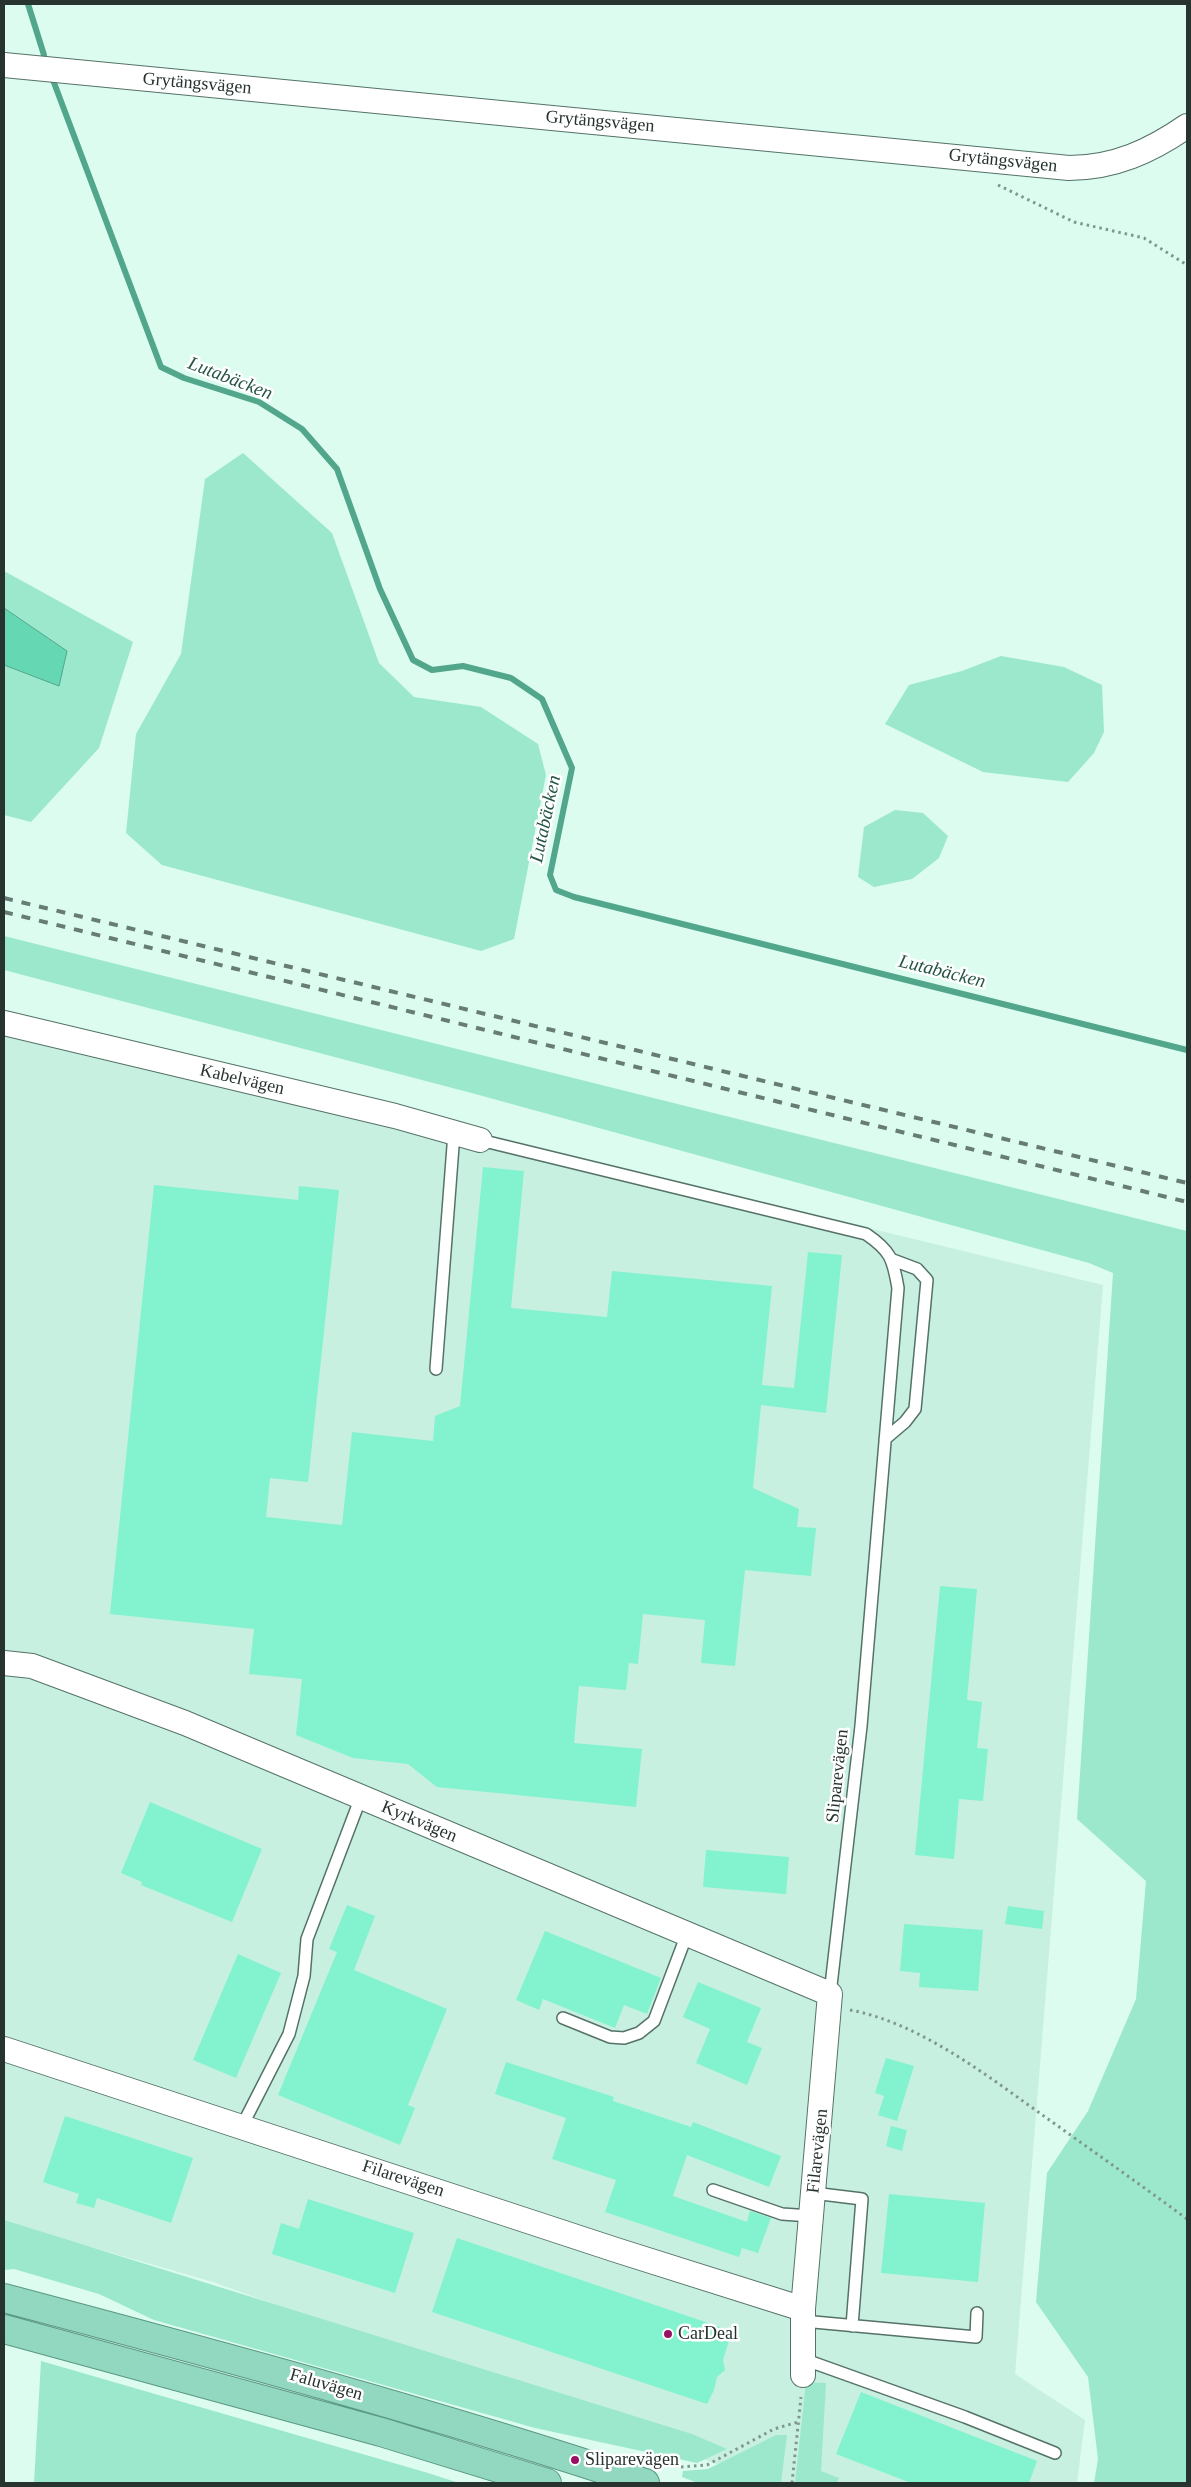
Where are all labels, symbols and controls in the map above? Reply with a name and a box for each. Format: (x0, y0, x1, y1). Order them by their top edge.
street label: Grytängsvägen (142, 68, 252, 100)
street label: Grytängsvägen (545, 106, 655, 138)
street label: Grytängsvägen (948, 145, 1058, 177)
water label: Lutabäcken (185, 352, 275, 406)
water label: Lutabäcken (526, 773, 566, 865)
water label: Lutabäcken (896, 950, 988, 994)
street label: Kabelvägen (198, 1060, 286, 1100)
street label: Sliparevägen (822, 1728, 854, 1824)
street label: Kyrkvägen (378, 1796, 460, 1848)
street label: Filarevägen (803, 2108, 833, 2194)
street label: Filarevägen (359, 2156, 447, 2202)
place label: CarDeal (678, 2323, 738, 2345)
marker: CarDeal (662, 2328, 674, 2340)
street label: Faluvägen (287, 2364, 365, 2406)
place label: Sliparevägen (585, 2449, 679, 2471)
marker: Sliparevägen (569, 2454, 581, 2466)

